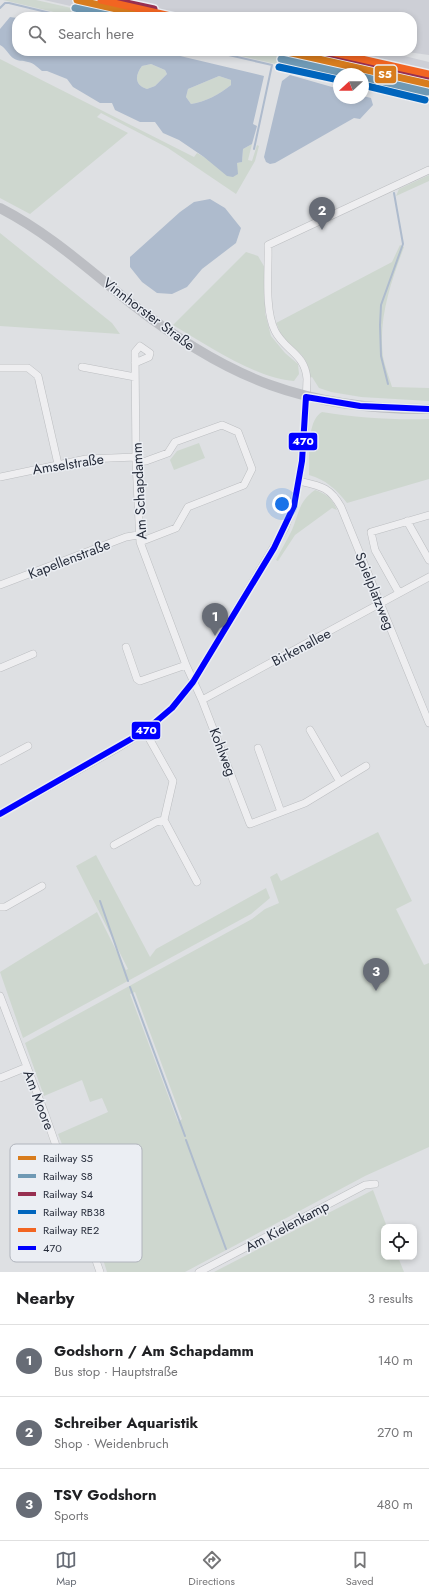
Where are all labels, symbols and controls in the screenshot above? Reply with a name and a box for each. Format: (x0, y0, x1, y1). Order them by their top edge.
search box (12, 12, 417, 56)
icon: search (26, 23, 48, 45)
text: Search here (58, 23, 134, 45)
line badge: S5 (374, 65, 397, 84)
text: S5 (378, 66, 392, 82)
north arrow (333, 68, 369, 104)
pin: 2 (309, 197, 335, 230)
street label: Vinnhorster Straße (99, 273, 199, 355)
line badge: 470 (288, 432, 318, 451)
text: 470 (292, 433, 314, 449)
street label: Am Schapdamm (126, 442, 152, 540)
street label: Amselstraße (31, 449, 105, 479)
your location (272, 494, 292, 514)
street label: Kapellenstraße (25, 534, 113, 584)
street label: Spielplatzweg (350, 549, 400, 633)
pin: 1 (202, 603, 228, 636)
street label: Birkenallee (268, 623, 334, 671)
line badge: 470 (131, 721, 161, 740)
text: 470 (135, 722, 157, 738)
street label: Kohlweg (205, 725, 241, 779)
pin: 3 (363, 958, 389, 991)
street label: Am Moore (18, 1067, 60, 1133)
legend (10, 1144, 142, 1262)
text: Railway S5 (43, 1150, 93, 1166)
text: Railway S8 (43, 1168, 93, 1184)
text: Railway S4 (43, 1186, 94, 1202)
street label: Am Kielenkamp (241, 1195, 333, 1257)
text: Railway RB38 (43, 1204, 105, 1220)
text: Railway RE2 (43, 1222, 99, 1238)
map controls (381, 1224, 417, 1260)
button: locate (381, 1224, 417, 1260)
text: 470 (43, 1240, 62, 1256)
text: Nearby (16, 1286, 74, 1310)
text: 3 results (368, 1289, 413, 1308)
text: Godshorn / Am Schapdamm (54, 1340, 254, 1362)
text: 1 (26, 1351, 32, 1370)
text: 140 m (378, 1351, 413, 1370)
text: Bus stop · Hauptstraße (54, 1362, 178, 1381)
text: Schreiber Aquaristik (54, 1412, 198, 1434)
text: 2 (25, 1423, 33, 1442)
text: 270 m (377, 1423, 413, 1442)
text: Shop · Weidenbruch (54, 1434, 169, 1453)
text: TSV Godshorn (54, 1484, 157, 1506)
text: 3 (25, 1495, 33, 1514)
text: 480 m (376, 1495, 413, 1514)
text: Sports (54, 1506, 88, 1525)
tab: Map (55, 1549, 77, 1589)
tab: Directions (188, 1549, 235, 1589)
tab: Saved (346, 1549, 374, 1589)

